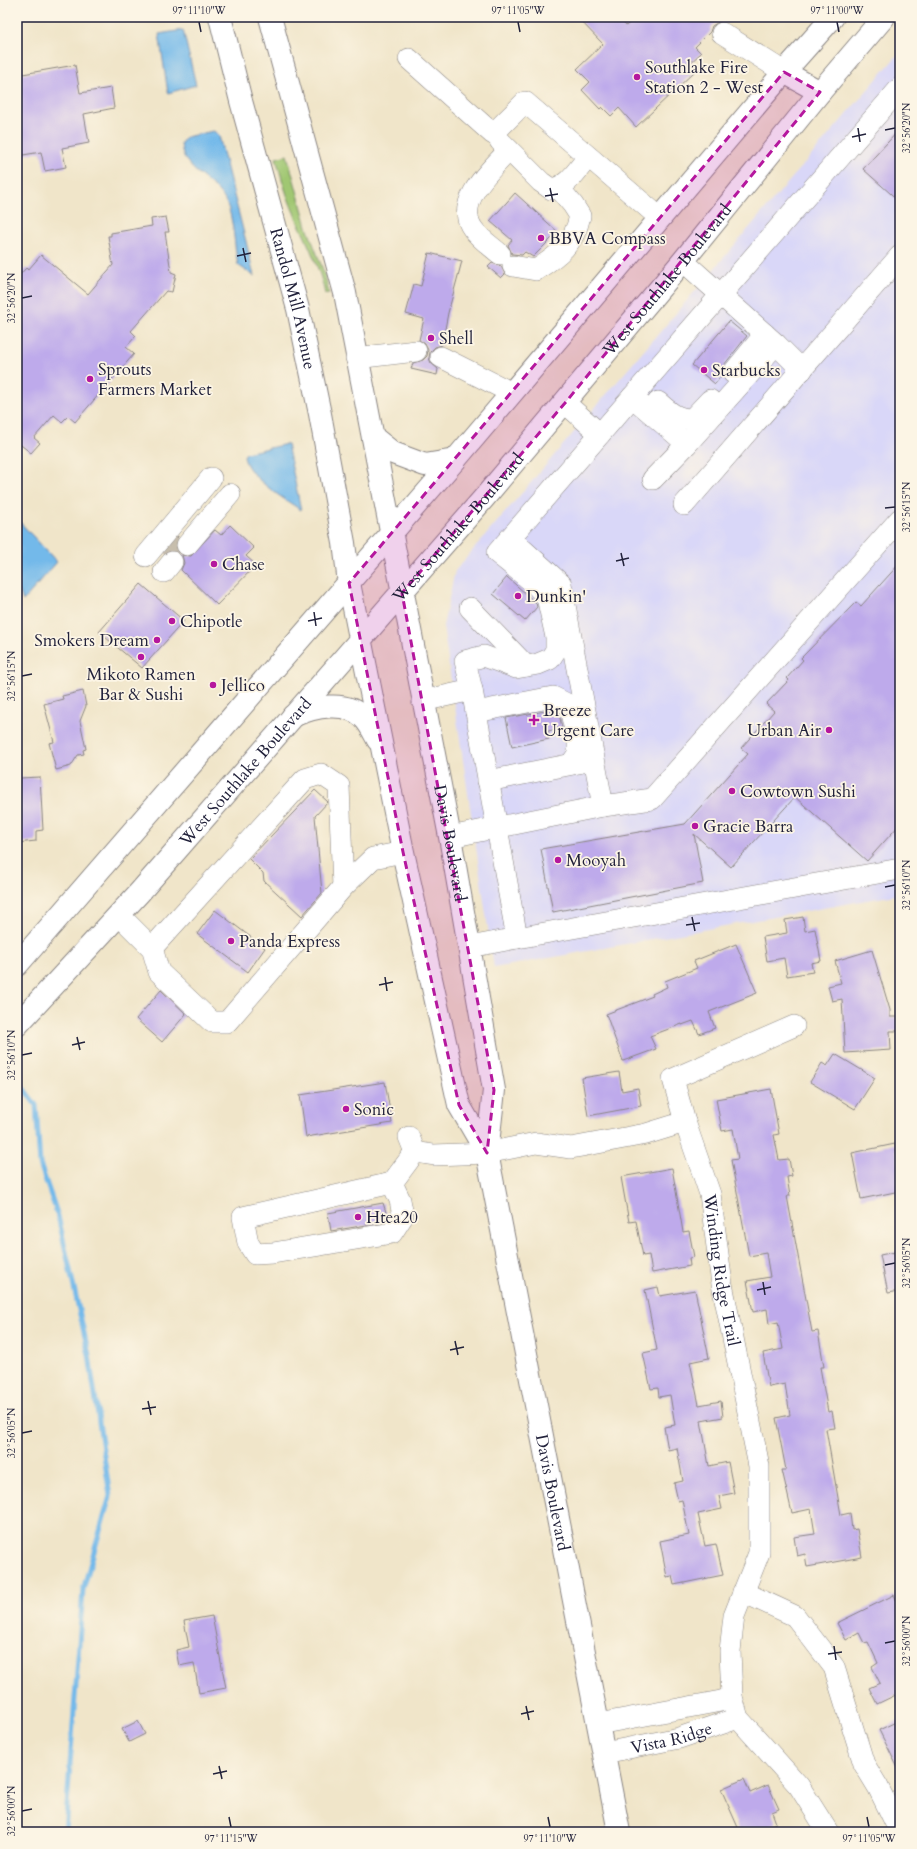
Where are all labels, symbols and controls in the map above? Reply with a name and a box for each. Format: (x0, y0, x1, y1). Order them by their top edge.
text: 97°11'10"W (172, 4, 227, 18)
text: 97°11'05"W (491, 4, 546, 18)
text: 97°11'00"W (810, 4, 865, 18)
place label: Southlake Fire Station 2 - West (645, 56, 763, 99)
marker: Southlake Fire Station 2 - West (632, 72, 642, 82)
text: 32°56'20"N (900, 102, 914, 153)
street label: West Southlake Boulevard (596, 199, 736, 361)
street label: Randol Mill Avenue (265, 225, 322, 371)
place label: BBVA Compass (549, 227, 666, 250)
marker: BBVA Compass (536, 233, 546, 243)
text: 32°56'20"N (5, 272, 19, 323)
place label: Shell (439, 327, 474, 350)
marker: Shell (426, 333, 436, 343)
place label: Sprouts Farmers Market (98, 358, 212, 401)
place label: Starbucks (712, 359, 781, 382)
marker: Starbucks (699, 365, 709, 375)
marker: Sprouts Farmers Market (85, 374, 95, 384)
street label: West Southlake Boulevard (386, 448, 529, 608)
text: 32°56'15"N (900, 481, 914, 532)
place label: Chase (222, 553, 265, 576)
marker: Chase (209, 559, 219, 569)
place label: Dunkin' (526, 585, 586, 608)
marker: Dunkin' (513, 591, 523, 601)
place label: Chipotle (180, 610, 243, 633)
marker: Chipotle (167, 616, 177, 626)
place label: Smokers Dream (34, 629, 150, 652)
marker: Smokers Dream (152, 635, 162, 645)
text: 32°56'15"N (5, 650, 19, 701)
marker: Mikoto Ramen Bar & Sushi (136, 652, 146, 662)
place label: Mikoto Ramen Bar & Sushi (86, 663, 196, 706)
place label: Jellico (218, 674, 265, 697)
marker: Jellico (208, 680, 218, 690)
street label: West Southlake Boulevard (173, 692, 316, 852)
place label: Breeze Urgent Care (543, 699, 634, 742)
marker: Breeze Urgent Care (528, 714, 540, 726)
place label: Urban Air (747, 719, 822, 742)
marker: Urban Air (824, 725, 834, 735)
place label: Cowtown Sushi (740, 780, 856, 803)
street label: Davis Boulevard (429, 783, 472, 903)
marker: Cowtown Sushi (727, 786, 737, 796)
place label: Gracie Barra (703, 815, 794, 838)
marker: Gracie Barra (690, 821, 700, 831)
place label: Mooyah (566, 849, 627, 872)
marker: Mooyah (553, 855, 563, 865)
text: 32°56'10"N (900, 859, 914, 910)
place label: Panda Express (239, 930, 341, 953)
marker: Panda Express (226, 936, 236, 946)
text: 32°56'10"N (5, 1029, 19, 1080)
place label: Sonic (354, 1098, 394, 1121)
marker: Sonic (341, 1104, 351, 1114)
street label: Winding Ridge Trail (699, 1192, 746, 1349)
place label: Htea20 (366, 1206, 418, 1229)
marker: Htea20 (353, 1212, 363, 1222)
text: 32°56'05"N (900, 1237, 914, 1288)
text: 32°56'05"N (5, 1407, 19, 1458)
street label: Davis Boulevard (530, 1432, 576, 1553)
text: 32°56'00"N (900, 1615, 914, 1666)
street label: Vista Ridge (629, 1716, 715, 1759)
text: 32°56'00"N (5, 1785, 19, 1836)
text: 97°11'15"W (204, 1832, 259, 1846)
text: 97°11'10"W (523, 1832, 578, 1846)
text: 97°11'05"W (842, 1832, 897, 1846)

